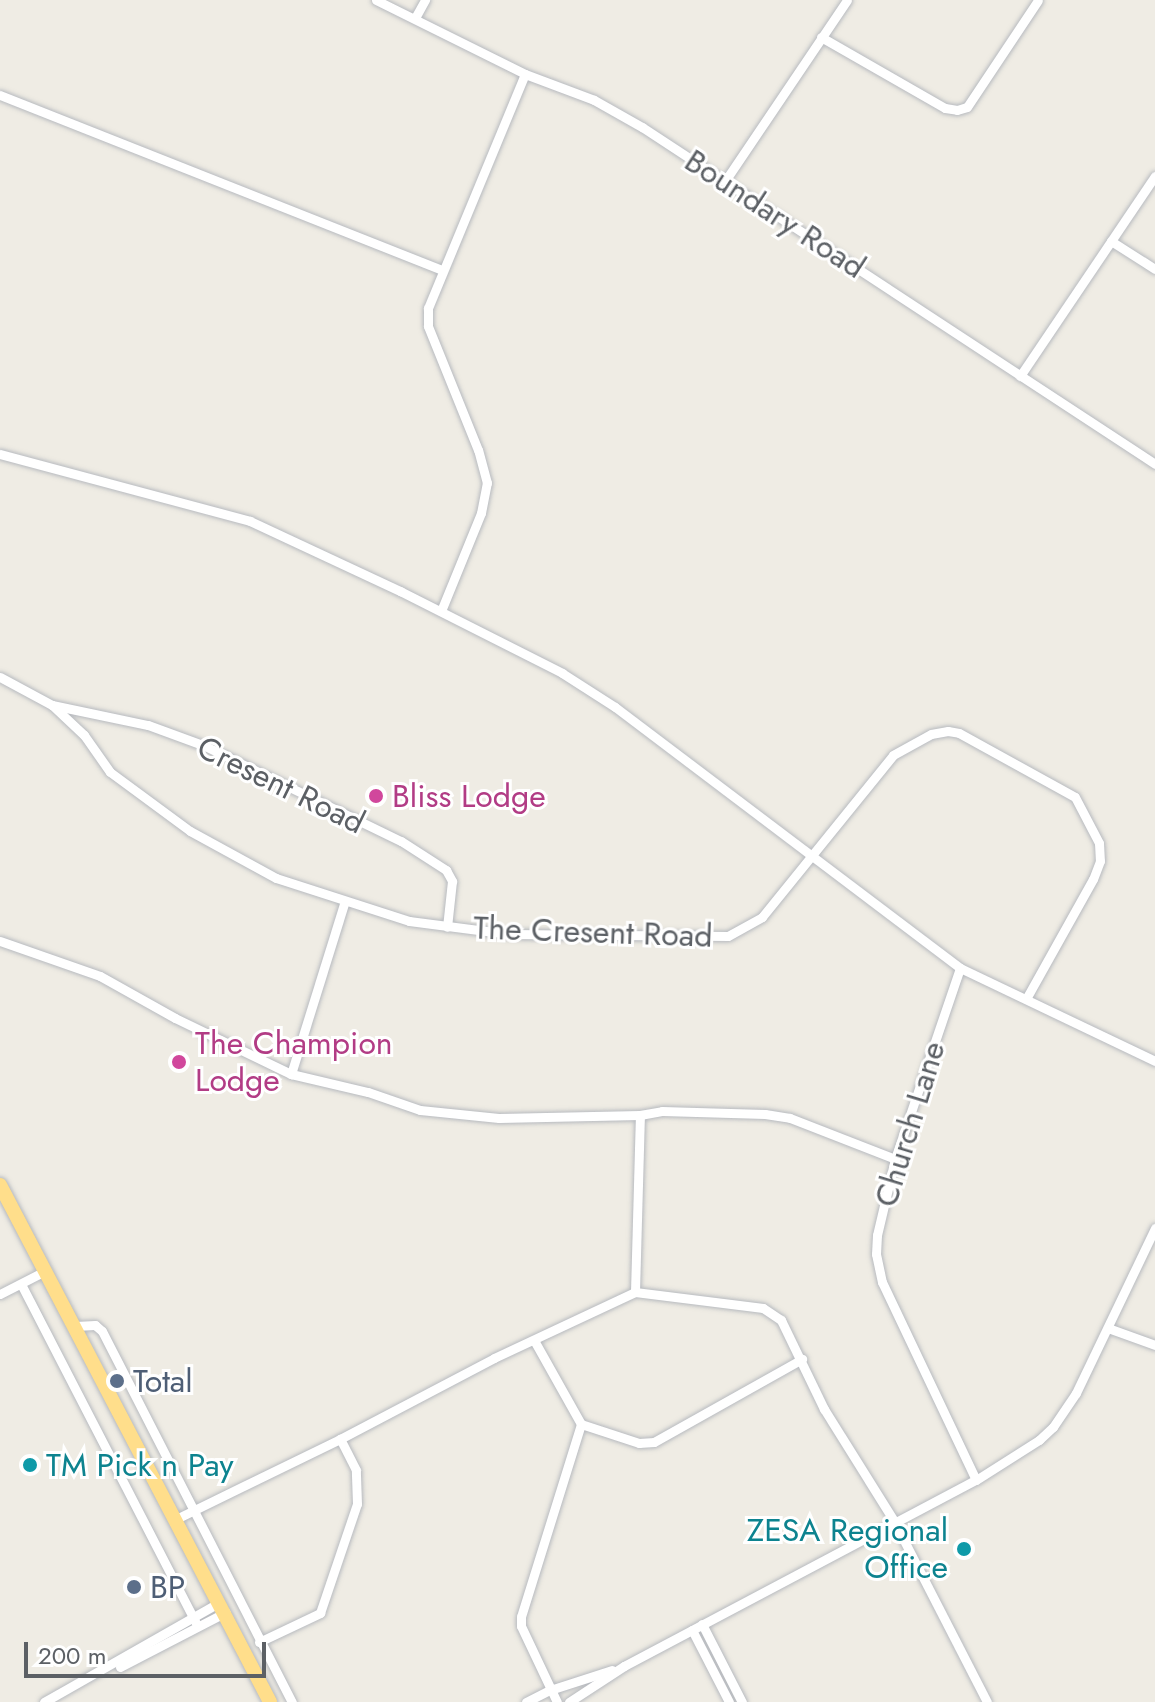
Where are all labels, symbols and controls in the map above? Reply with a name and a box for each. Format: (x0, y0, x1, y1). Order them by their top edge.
street label: Boundary Road (678, 141, 872, 287)
street label: Cresent Road (191, 728, 371, 842)
place label: Bliss Lodge (392, 777, 546, 815)
marker: Bliss Lodge (367, 787, 385, 805)
street label: The Cresent Road (473, 909, 713, 955)
place label: The Champion Lodge (195, 1025, 393, 1100)
street label: Church Lane (867, 1037, 953, 1211)
marker: The Champion Lodge (170, 1053, 188, 1071)
place label: Total (133, 1362, 193, 1400)
marker: Total (108, 1372, 126, 1390)
place label: TM Pick n Pay (46, 1446, 234, 1484)
marker: TM Pick n Pay (21, 1456, 39, 1474)
place label: ZESA Regional Office (747, 1512, 948, 1587)
marker: ZESA Regional Office (955, 1540, 973, 1558)
place label: BP (150, 1568, 185, 1606)
marker: BP (125, 1578, 143, 1596)
scale bar (28, 1626, 270, 1676)
text: 200 m (38, 1638, 106, 1673)

